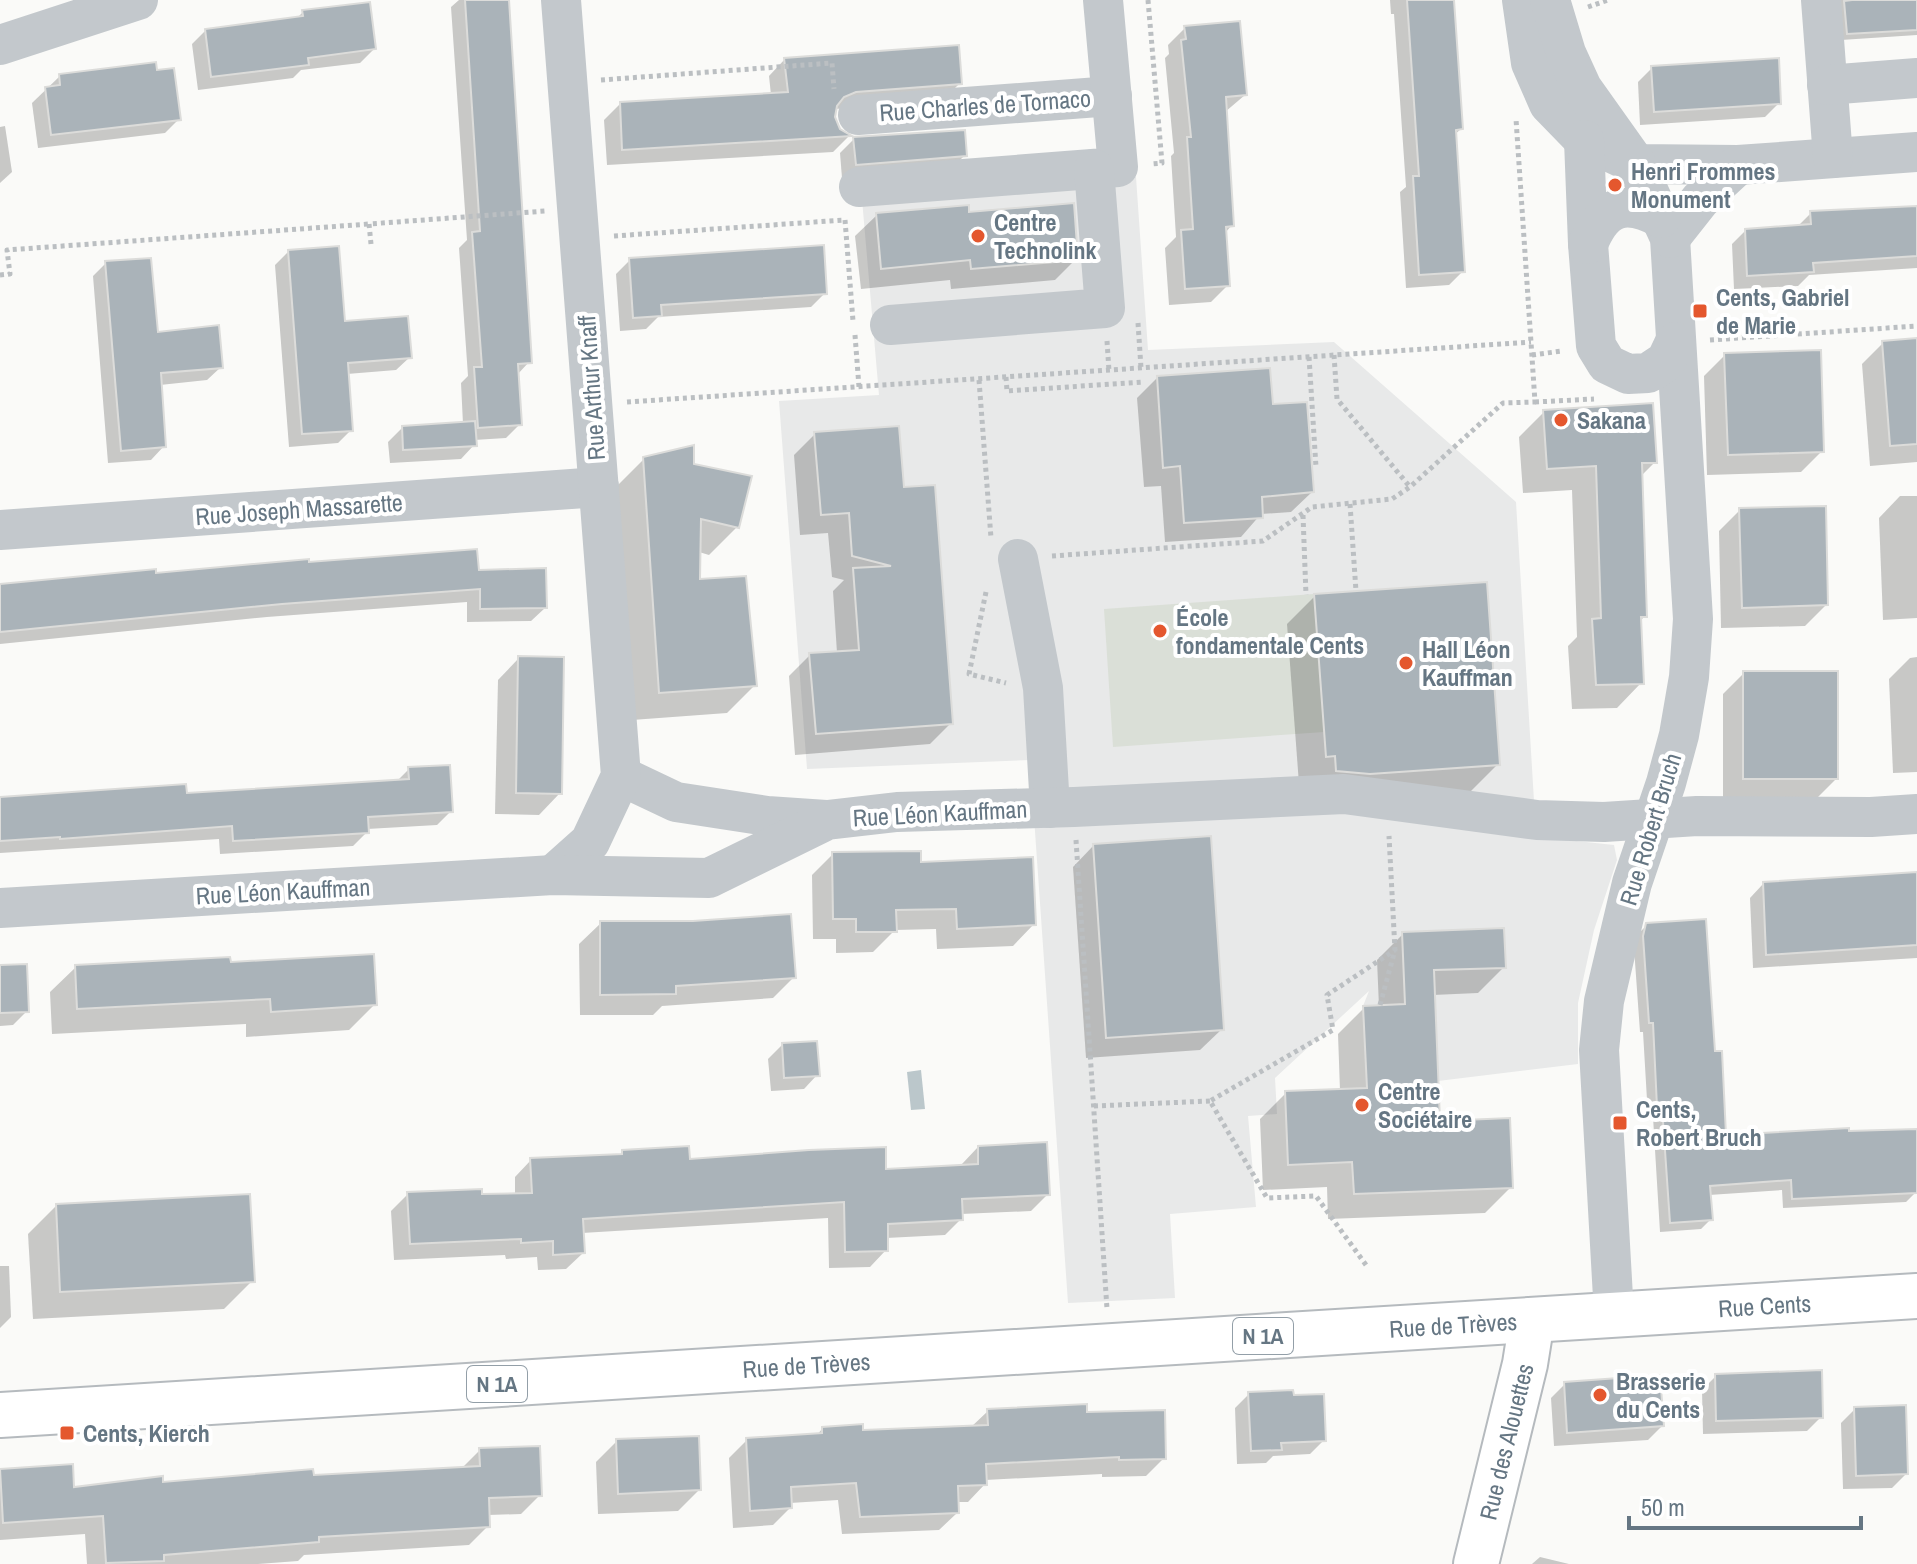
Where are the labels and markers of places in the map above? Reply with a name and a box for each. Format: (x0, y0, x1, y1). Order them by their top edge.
place label: Henri Frommes Monument (1631, 155, 1775, 215)
marker: Henri Frommes Monument (1606, 176, 1624, 194)
place label: Centre Technolink (994, 206, 1097, 266)
marker: Centre Technolink (969, 227, 987, 245)
place label: Cents, Gabriel de Marie (1716, 281, 1849, 341)
marker: Cents, Gabriel de Marie (1691, 302, 1709, 320)
place label: Sakana (1577, 404, 1646, 436)
marker: Sakana (1552, 411, 1570, 429)
place label: École fondamentale Cents (1176, 601, 1364, 661)
marker: École fondamentale Cents (1151, 622, 1169, 640)
place label: Hall Léon Kauffman (1422, 633, 1513, 693)
marker: Hall Léon Kauffman (1397, 654, 1415, 672)
place label: Centre Sociétaire (1378, 1075, 1472, 1135)
place label: Cents, Robert Bruch (1636, 1093, 1762, 1153)
marker: Centre Sociétaire (1353, 1096, 1371, 1114)
marker: Cents, Robert Bruch (1611, 1114, 1629, 1132)
place label: Brasserie du Cents (1616, 1365, 1706, 1425)
marker: Brasserie du Cents (1591, 1386, 1609, 1404)
place label: Cents, Kierch (83, 1417, 210, 1449)
marker: Cents, Kierch (58, 1424, 76, 1442)

